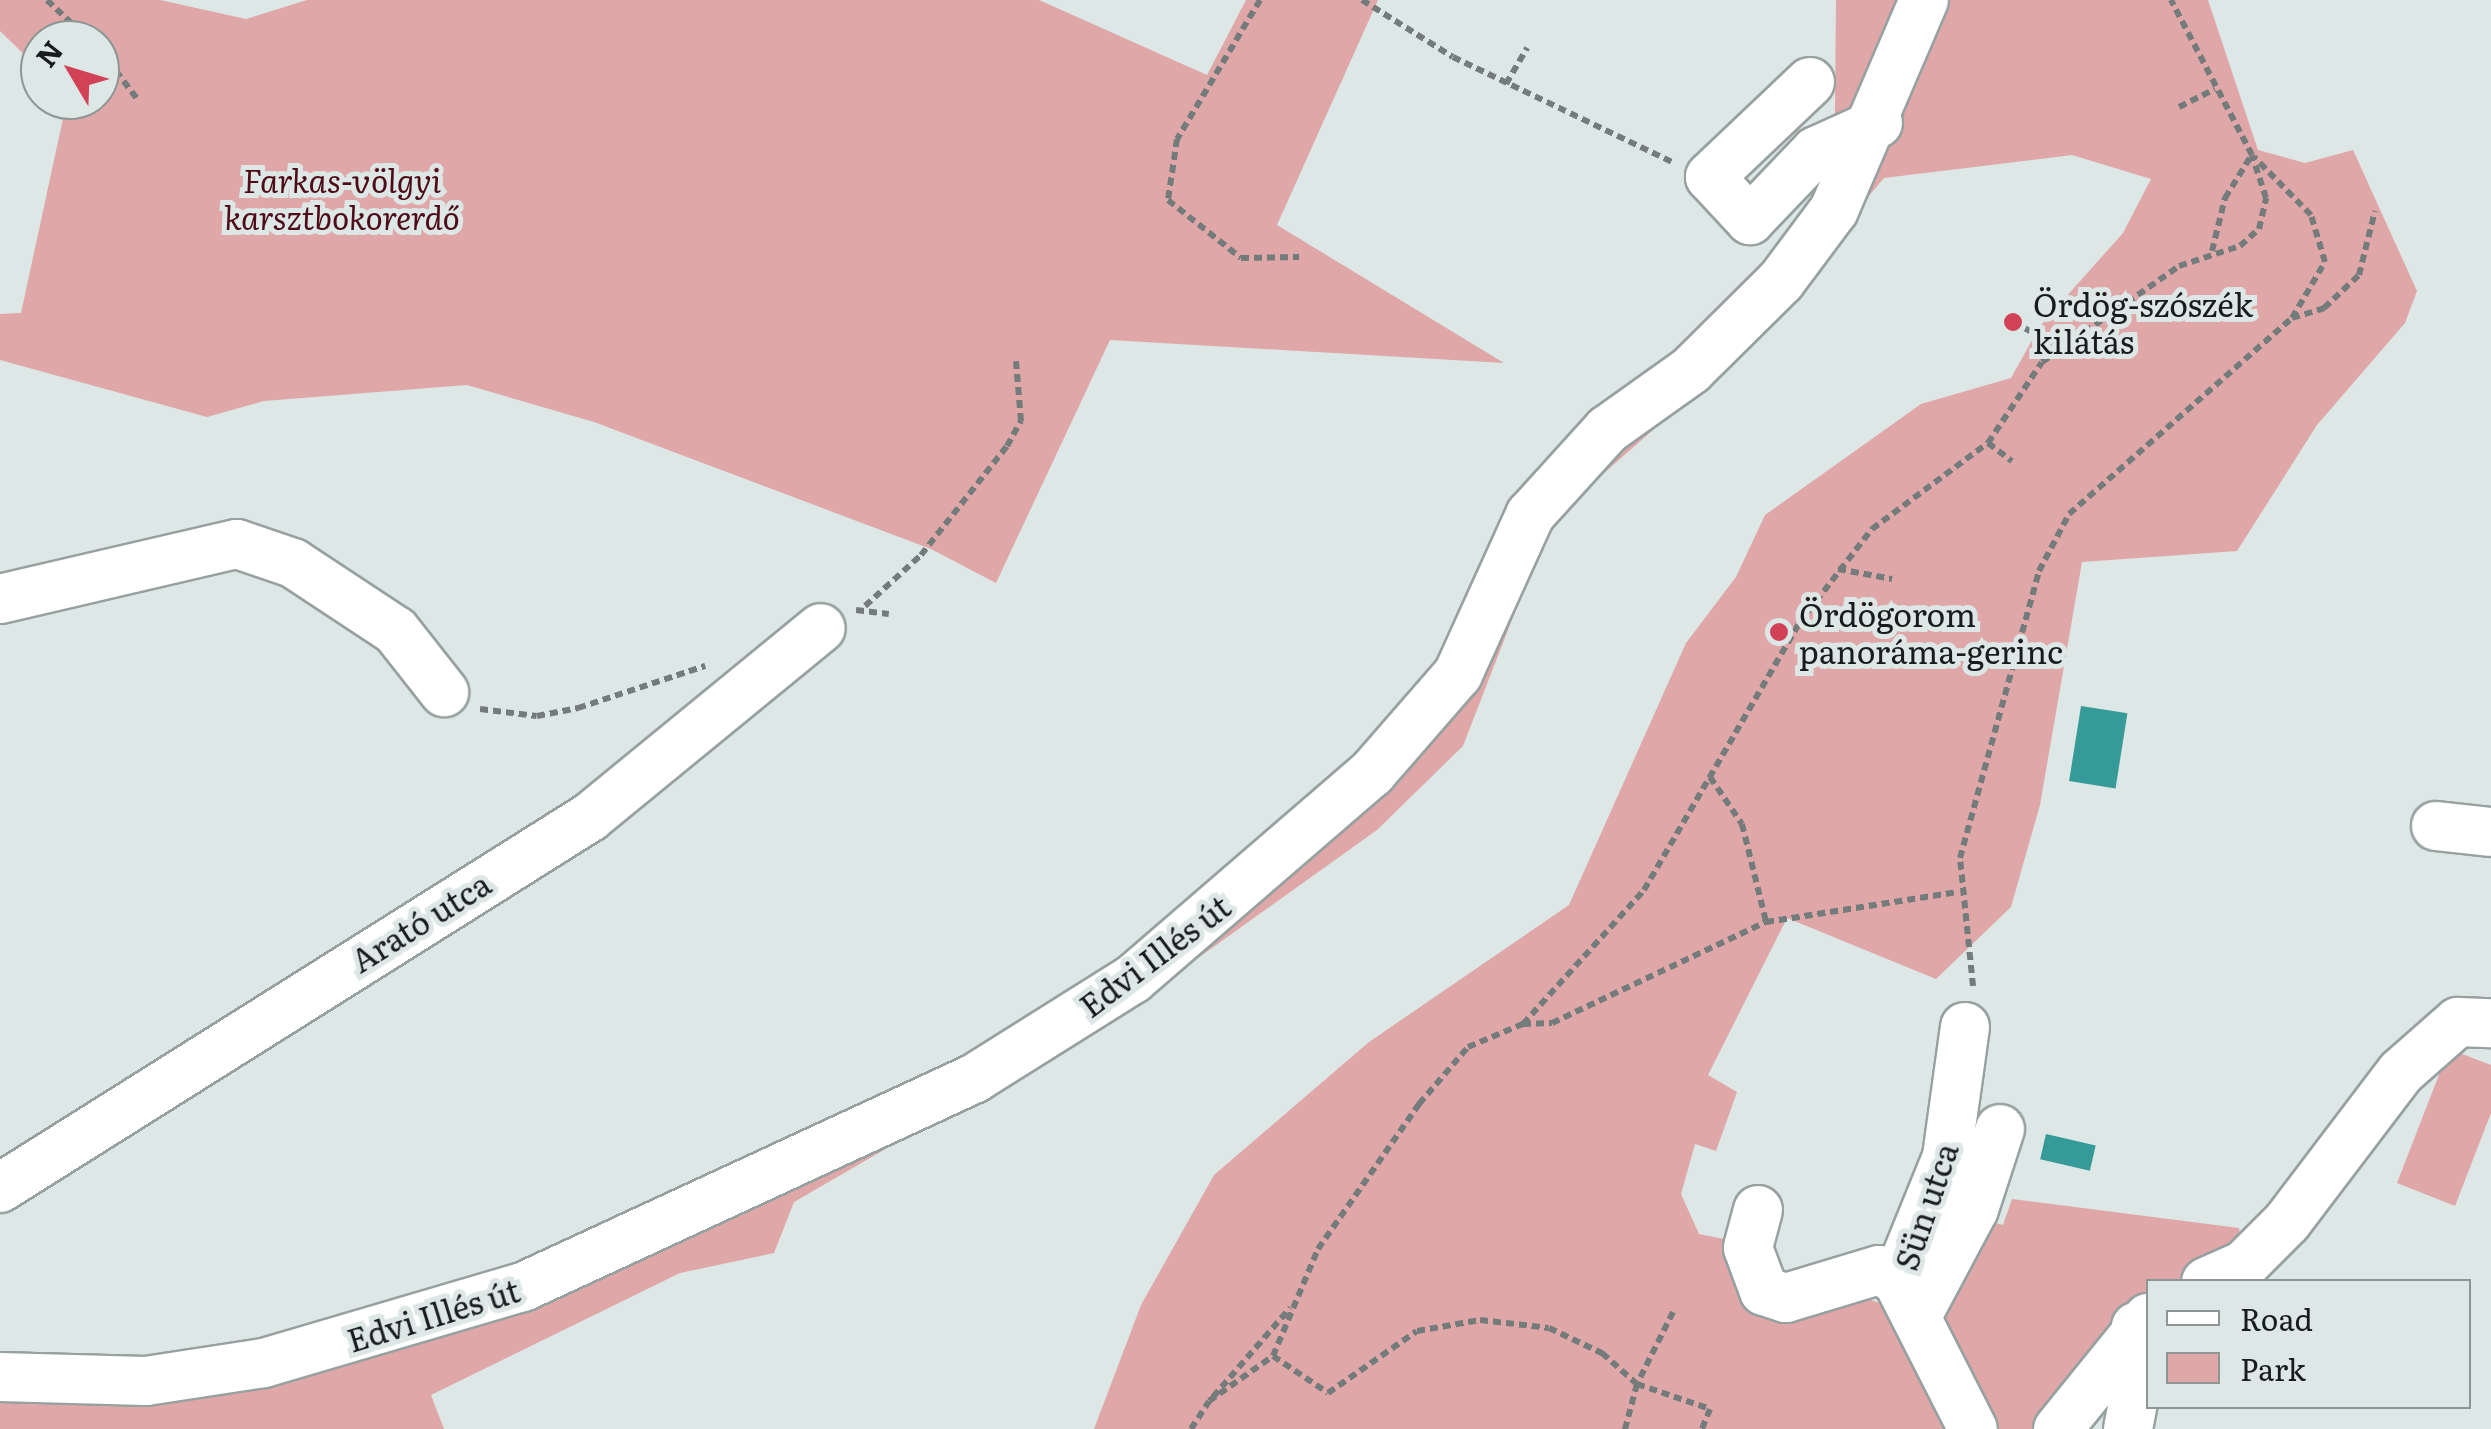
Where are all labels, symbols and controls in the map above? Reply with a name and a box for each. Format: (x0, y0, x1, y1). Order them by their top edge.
north arrow (20, 20, 120, 120)
text: N (24, 31, 72, 75)
park label: Farkas-völgyi karsztbokorerdő (224, 161, 460, 236)
place label: Ördög-szószék kilátás (2033, 285, 2253, 360)
marker: Ördög-szószék kilátás (2002, 311, 2024, 333)
place label: Ördögorom panoráma-gerinc (1799, 595, 2063, 670)
marker: Ördögorom panoráma-gerinc (1768, 621, 1790, 643)
street label: Arató utca (343, 863, 497, 979)
street label: Edvi Illés út (1071, 886, 1237, 1024)
street label: Sün utca (1885, 1137, 1965, 1275)
street label: Edvi Illés út (342, 1270, 524, 1358)
legend (2146, 1279, 2471, 1409)
text: Road (2240, 1296, 2313, 1340)
text: Park (2240, 1346, 2306, 1390)

